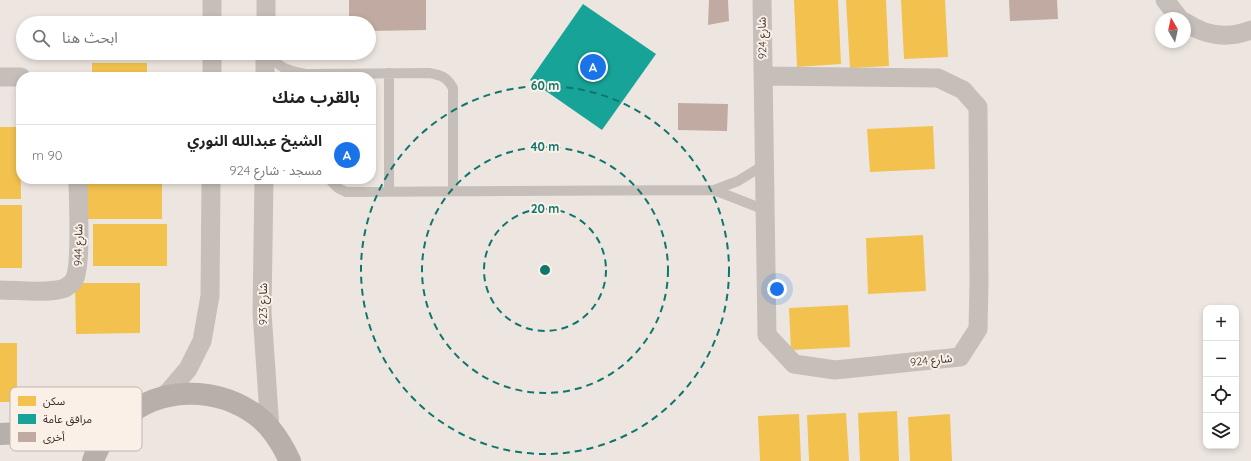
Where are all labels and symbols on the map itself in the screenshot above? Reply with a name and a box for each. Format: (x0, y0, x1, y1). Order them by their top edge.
north arrow (1155, 12, 1191, 48)
street label: شارع 924 (755, 16, 770, 59)
pin: A (580, 52, 606, 82)
text: 60 m (531, 78, 559, 93)
text: 40 m (531, 139, 559, 154)
text: 20 m (531, 201, 559, 216)
street label: شارع 944 (71, 223, 86, 266)
centre of rings (538, 263, 552, 277)
your location (767, 279, 787, 299)
street label: شارع 923 (256, 282, 271, 325)
street label: شارع 924 (909, 351, 953, 370)
legend (10, 387, 142, 451)
text: سكن (43, 394, 66, 408)
text: مرافق عامة (43, 412, 92, 426)
text: أخرى (43, 430, 65, 444)

